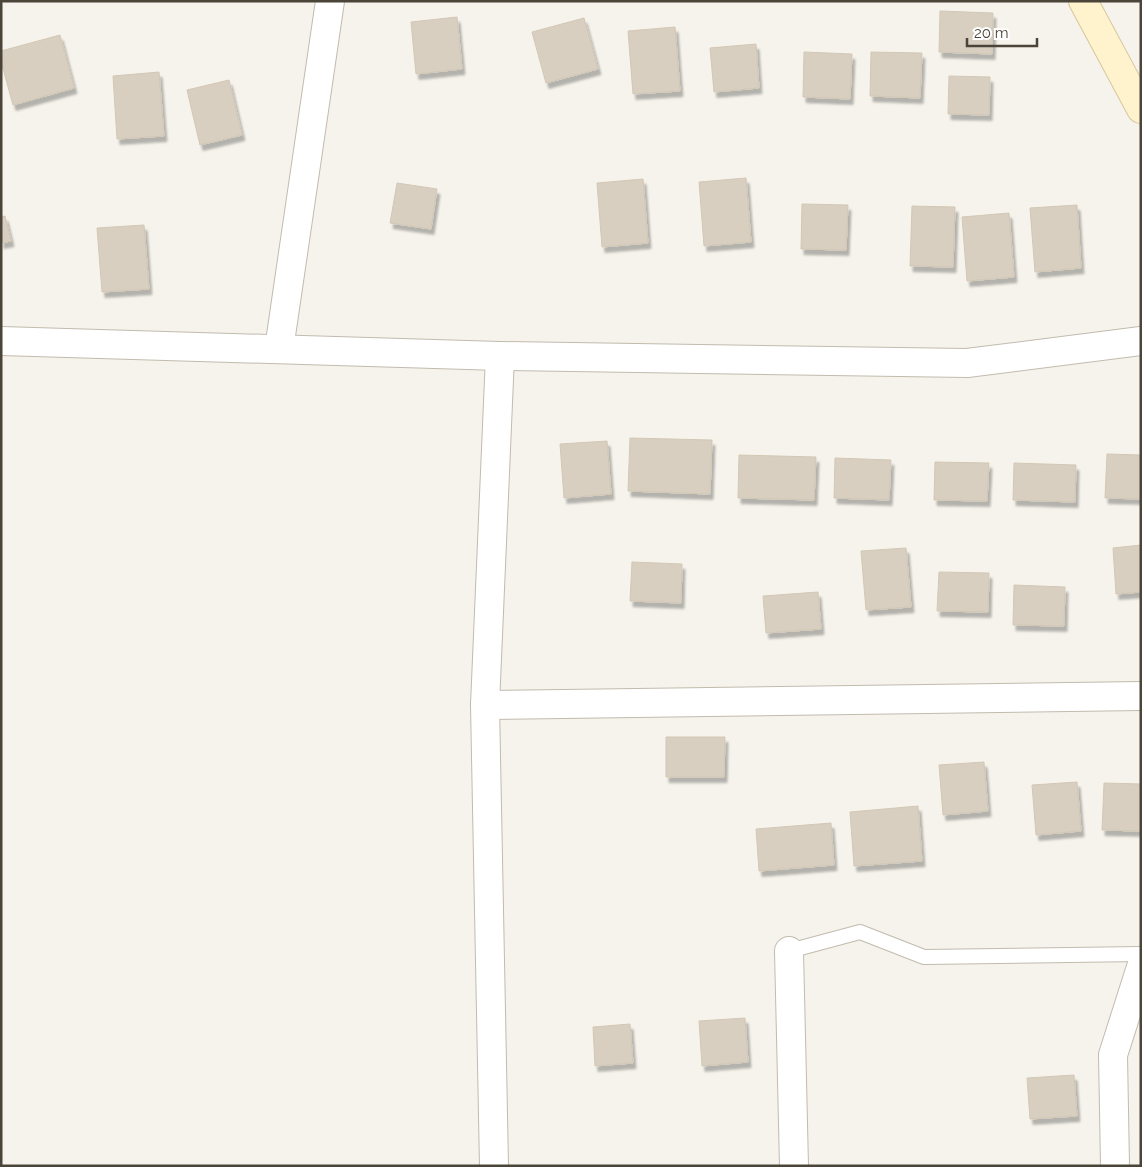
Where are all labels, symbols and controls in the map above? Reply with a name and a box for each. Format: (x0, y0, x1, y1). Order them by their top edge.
scale bar (967, 15, 1037, 47)
text: 20 m (974, 24, 1009, 42)

